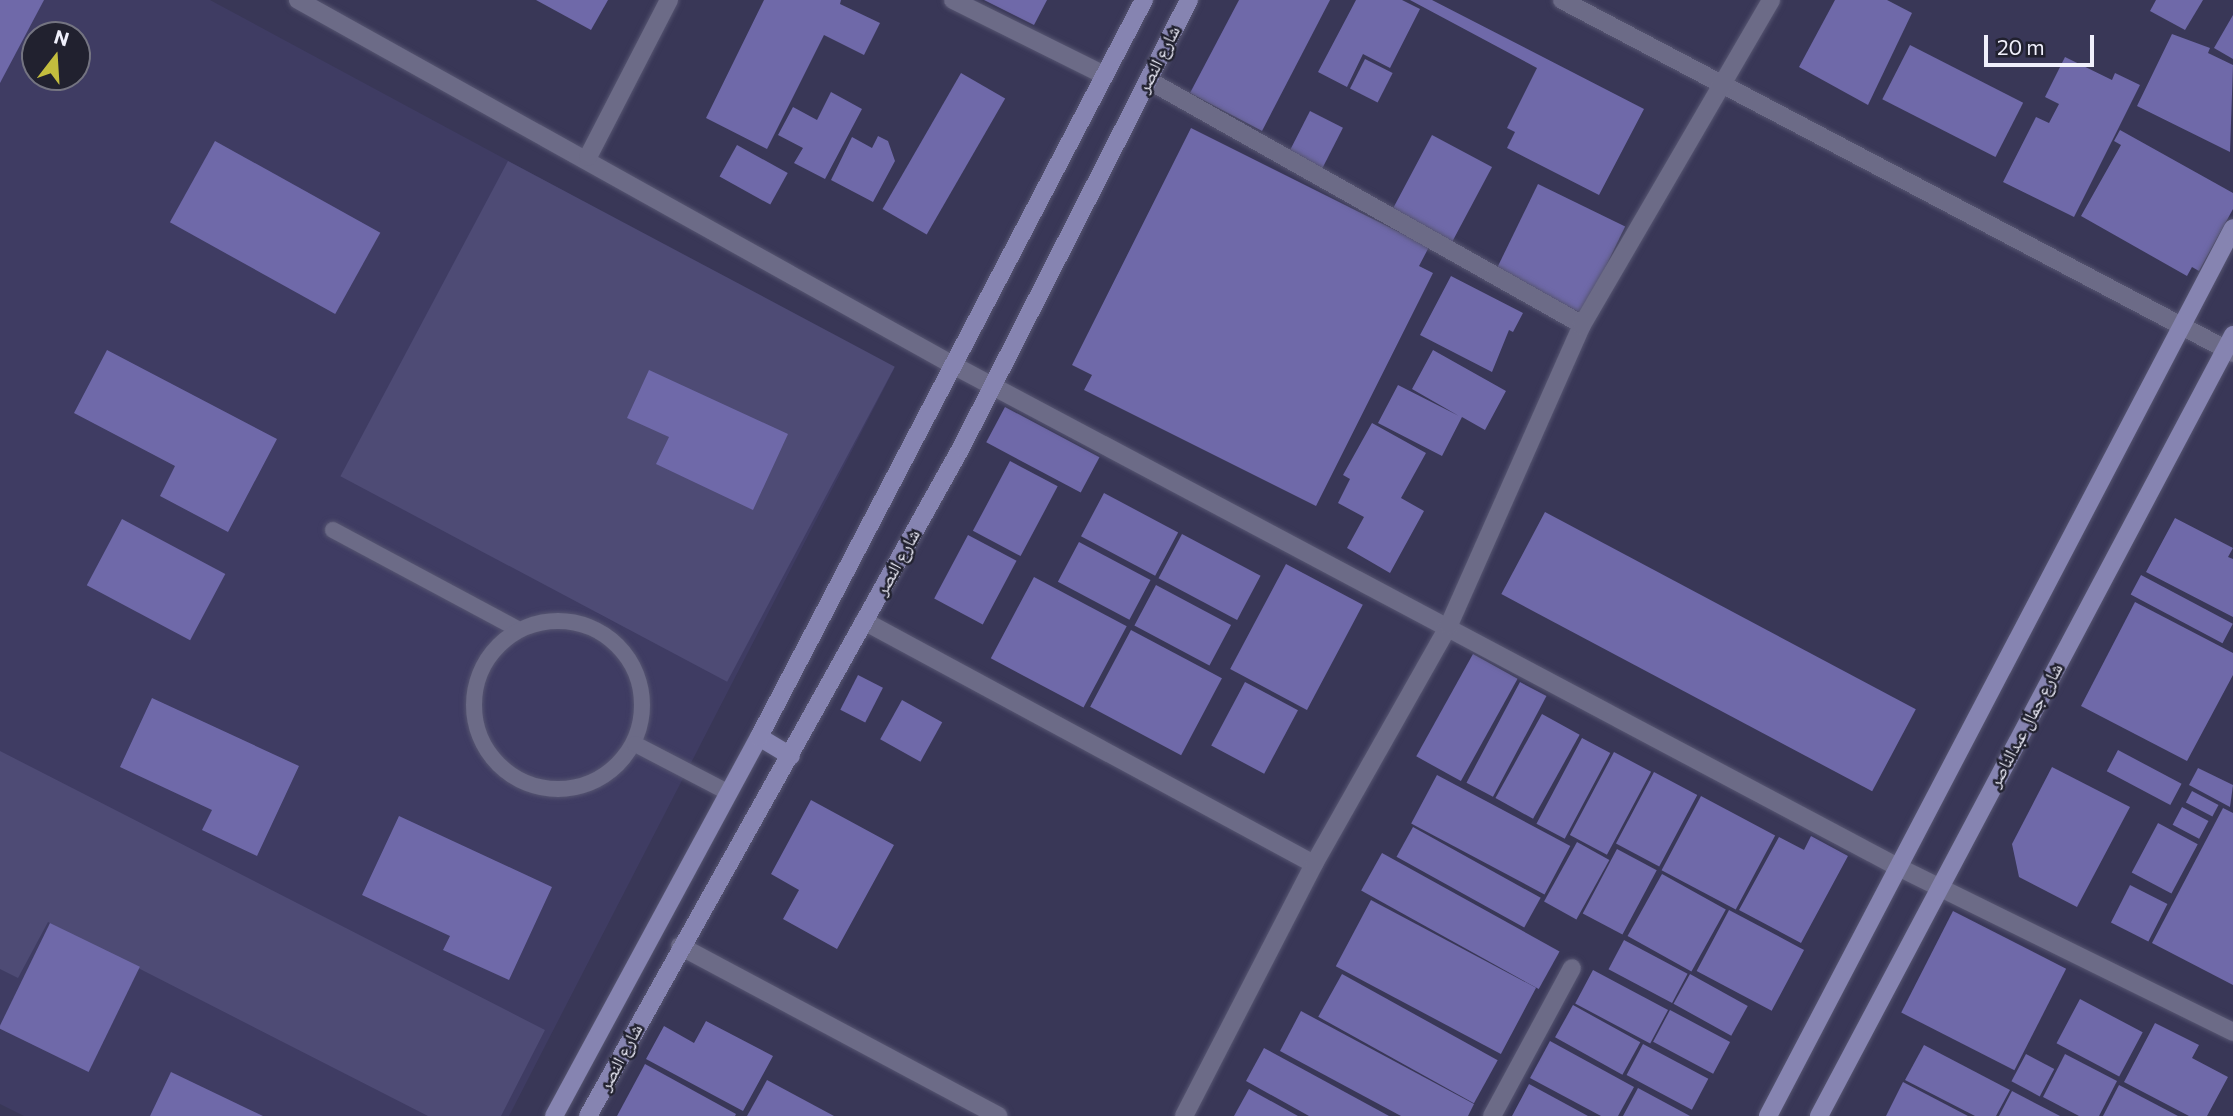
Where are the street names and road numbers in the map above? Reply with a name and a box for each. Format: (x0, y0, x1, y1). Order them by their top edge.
street label: شارع النصر (1132, 22, 1184, 96)
street label: شارع النصر (870, 525, 924, 599)
street label: شارع جمال عبدالناصر (1983, 659, 2067, 791)
street label: شارع النصر (593, 1020, 647, 1094)

